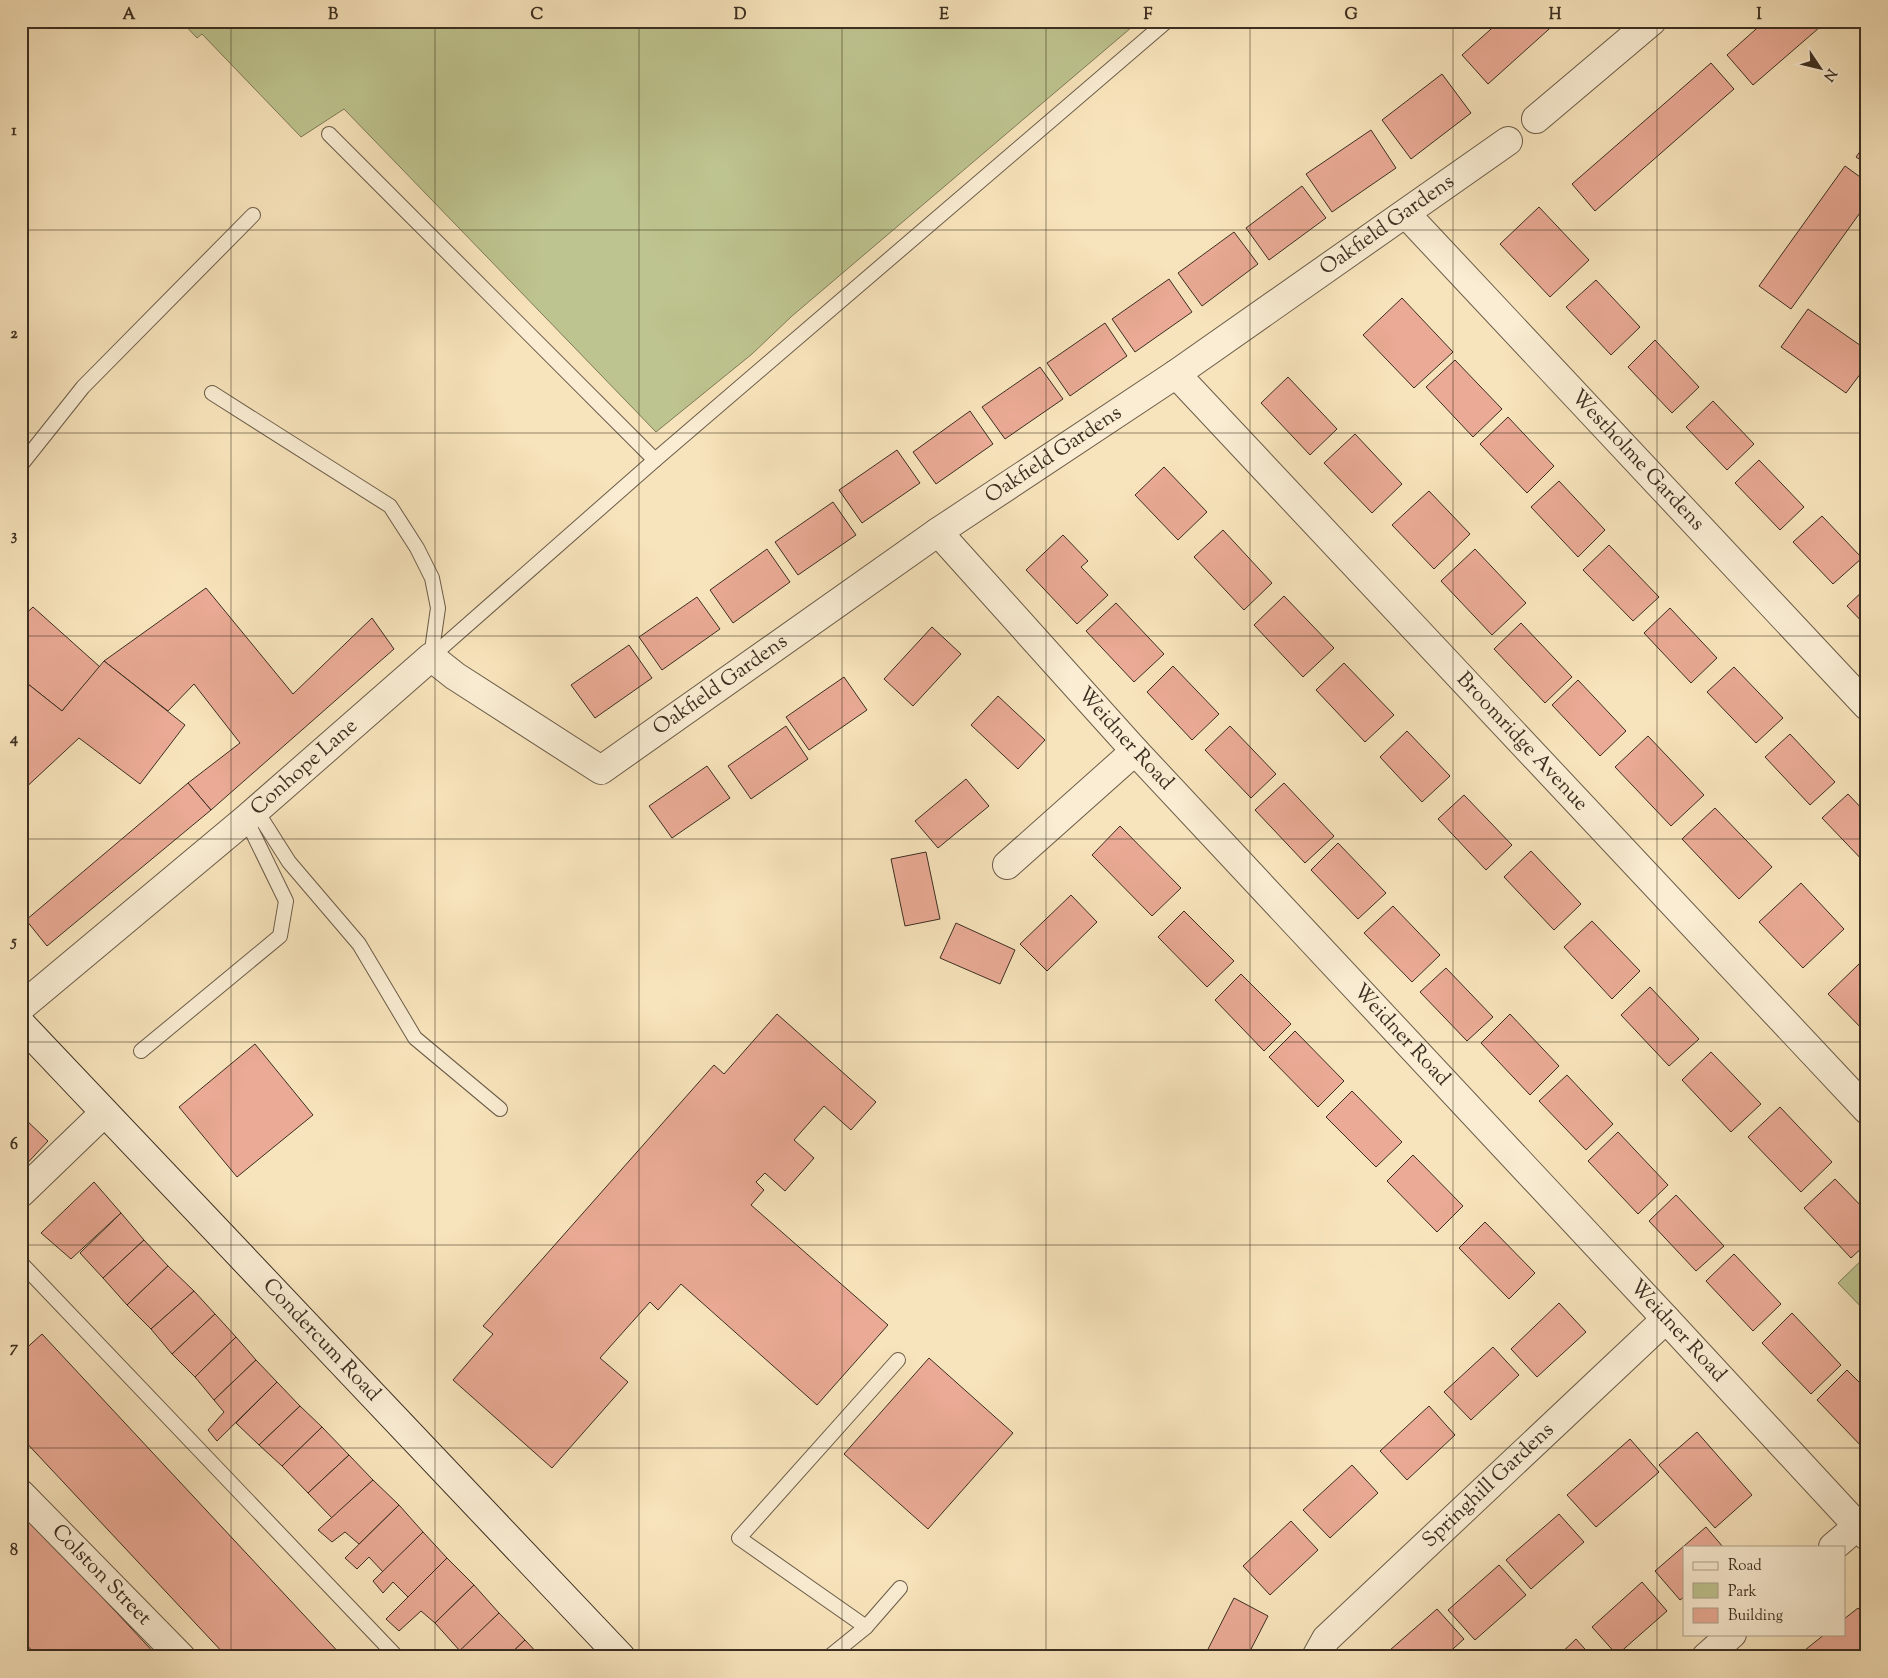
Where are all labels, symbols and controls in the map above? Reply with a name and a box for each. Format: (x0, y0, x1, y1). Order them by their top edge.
text: A (123, 4, 136, 27)
text: B (328, 4, 338, 27)
text: C (531, 4, 544, 27)
text: D (734, 4, 747, 27)
text: E (939, 4, 949, 27)
text: F (1144, 4, 1153, 27)
text: G (1344, 4, 1358, 27)
text: H (1549, 4, 1562, 27)
text: I (1756, 4, 1762, 27)
north arrow (1796, 42, 1846, 92)
text: N (1818, 64, 1840, 85)
text: 1 (11, 120, 17, 143)
street label: Oakfield Gardens (1314, 168, 1461, 283)
text: 2 (10, 323, 18, 346)
street label: Westholme Gardens (1563, 383, 1711, 538)
street label: Oakfield Gardens (979, 399, 1128, 511)
text: 3 (11, 525, 18, 548)
street label: Oakfield Gardens (647, 627, 794, 743)
street label: Broomridge Avenue (1449, 666, 1595, 819)
street label: Weidner Road (1070, 681, 1180, 798)
street label: Conhope Lane (244, 712, 365, 823)
text: 4 (9, 728, 18, 751)
text: 5 (9, 931, 17, 954)
street label: Weidner Road (1345, 978, 1457, 1093)
text: 6 (10, 1134, 18, 1157)
street label: Condercum Road (255, 1272, 387, 1409)
street label: Weidner Road (1622, 1273, 1733, 1390)
text: 7 (10, 1337, 19, 1360)
street label: Springhill Gardens (1416, 1416, 1561, 1556)
street label: Colston Street (44, 1518, 158, 1633)
text: 8 (10, 1540, 18, 1563)
legend (1683, 1546, 1846, 1636)
text: Road (1728, 1556, 1762, 1577)
text: Park (1728, 1582, 1757, 1603)
text: Building (1728, 1606, 1783, 1627)

